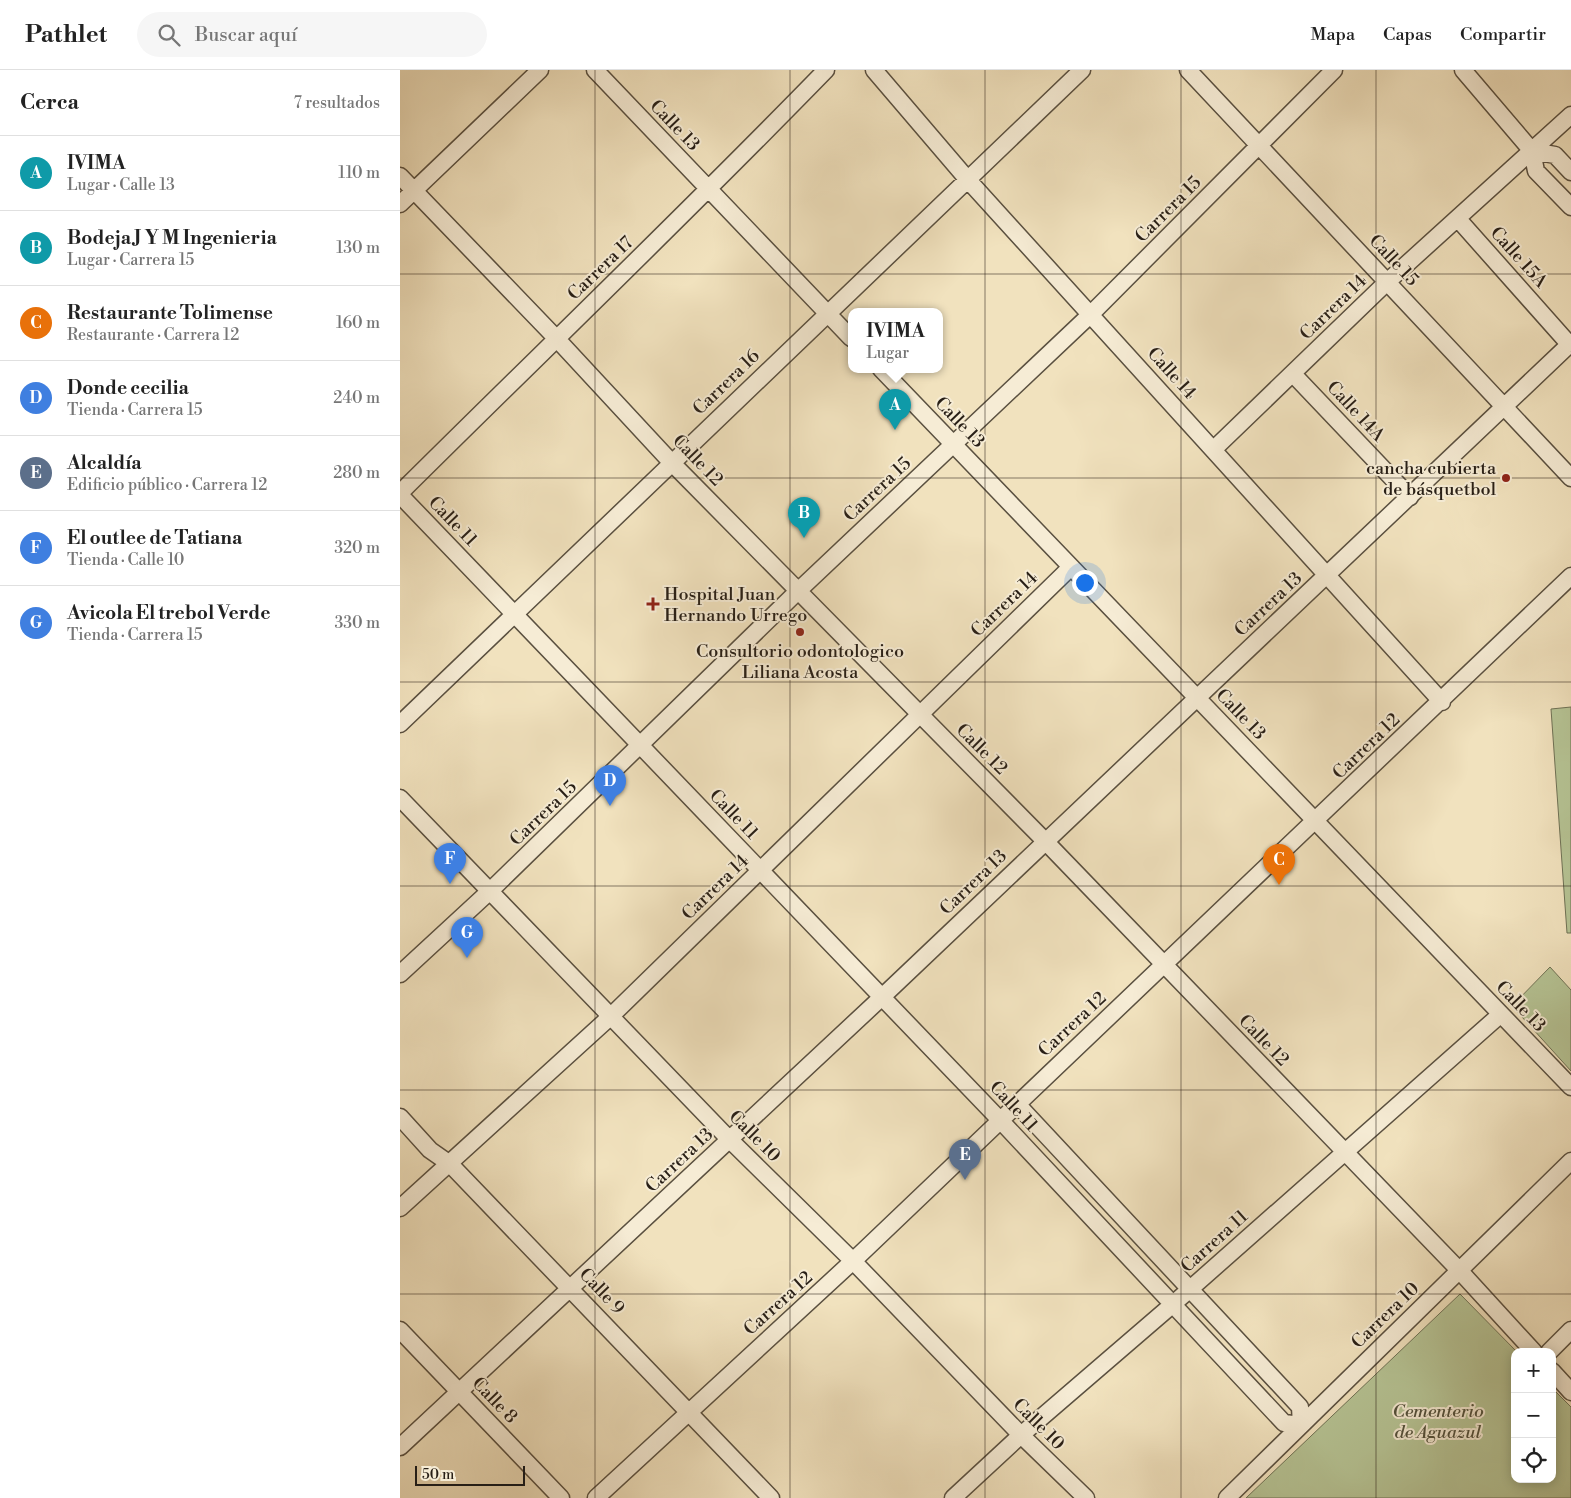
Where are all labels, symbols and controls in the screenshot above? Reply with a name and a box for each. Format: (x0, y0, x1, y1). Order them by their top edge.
search box (137, 12, 487, 57)
text: Pathlet (25, 20, 107, 50)
icon: search (155, 21, 183, 49)
text: Buscar aquí (195, 23, 297, 47)
text: Mapa (1311, 23, 1355, 46)
text: Capas (1383, 23, 1432, 46)
text: Compartir (1460, 23, 1546, 46)
text: Cerca (20, 90, 79, 116)
text: 7 resultados (294, 93, 380, 113)
street label: Calle 13 (645, 95, 705, 156)
text: IVIMA (67, 151, 126, 175)
text: A (30, 163, 42, 183)
text: 110 m (338, 163, 380, 183)
street label: Carrera 15 (1130, 171, 1206, 247)
text: Lugar · Calle 13 (67, 175, 175, 195)
street label: Calle 15A (1485, 222, 1553, 293)
text: Bodeja J Y M Ingenieria (67, 226, 277, 250)
street label: Calle 15 (1364, 230, 1423, 291)
street label: Carrera 17 (563, 231, 638, 305)
text: B (30, 238, 42, 258)
text: 130 m (336, 238, 380, 258)
text: Lugar · Carrera 15 (67, 250, 194, 270)
street label: Carrera 14 (1295, 270, 1372, 345)
text: Restaurante Tolimense (67, 301, 273, 325)
popup (848, 308, 943, 373)
text: C (30, 313, 42, 333)
text: 160 m (336, 313, 380, 333)
text: IVIMA (866, 319, 925, 343)
text: Restaurante · Carrera 12 (67, 325, 239, 345)
street label: Calle 14 (1142, 342, 1201, 405)
text: Lugar (866, 343, 909, 363)
street label: Carrera 16 (688, 345, 765, 420)
text: Donde cecilia (67, 376, 189, 400)
street label: Calle 14A (1322, 376, 1390, 447)
text: D (30, 388, 42, 408)
text: 240 m (333, 388, 380, 408)
pin: A (879, 389, 911, 430)
street label: Calle 13 (930, 392, 990, 453)
text: Tienda · Carrera 15 (67, 400, 203, 420)
street label: Calle 12 (667, 430, 728, 491)
text: Alcaldía (67, 451, 142, 475)
street label: Carrera 15 (839, 452, 916, 527)
place label: cancha cubierta de básquetbol (1366, 457, 1497, 501)
text: E (30, 463, 42, 483)
text: 280 m (333, 463, 380, 483)
marker: cancha cubierta de básquetbol (1500, 472, 1512, 484)
text: Edificio público · Carrera 12 (67, 475, 267, 495)
street label: Calle 11 (423, 491, 482, 551)
pin: B (788, 497, 820, 538)
text: El outlee de Tatiana (67, 526, 242, 550)
text: F (30, 538, 42, 558)
text: 320 m (334, 538, 380, 558)
text: Tienda · Calle 10 (67, 550, 184, 570)
street label: Carrera 14 (966, 567, 1043, 642)
street label: Carrera 13 (1230, 567, 1307, 642)
your location (1072, 570, 1098, 596)
place label: Hospital Juan Hernando Urrego (664, 583, 807, 627)
marker: Hospital Juan Hernando Urrego (646, 597, 660, 611)
text: Avicola El trebol Verde (67, 601, 270, 625)
text: G (30, 613, 42, 633)
text: 330 m (334, 613, 380, 633)
text: Tienda · Carrera 15 (67, 625, 203, 645)
marker: Consultorio odontologico Liliana Acosta (794, 626, 806, 638)
place label: Consultorio odontologico Liliana Acosta (696, 640, 904, 684)
street label: Calle 13 (1211, 684, 1271, 745)
street label: Carrera 12 (1328, 708, 1405, 784)
street label: Calle 12 (951, 719, 1012, 780)
pin: D (594, 765, 626, 806)
street label: Carrera 15 (505, 776, 582, 851)
street label: Calle 11 (704, 784, 763, 844)
pin: F (434, 843, 466, 884)
pin: C (1263, 844, 1295, 885)
street label: Carrera 13 (935, 845, 1012, 920)
street label: Carrera 14 (677, 850, 754, 925)
pin: G (451, 917, 483, 958)
street label: Calle 13 (1491, 976, 1551, 1037)
street label: Carrera 12 (1033, 987, 1111, 1062)
street label: Calle 12 (1233, 1010, 1294, 1071)
street label: Calle 11 (984, 1076, 1043, 1137)
street label: Calle 10 (724, 1106, 785, 1167)
street label: Carrera 13 (641, 1123, 718, 1198)
pin: E (949, 1139, 981, 1180)
street label: Carrera 11 (1176, 1205, 1253, 1278)
street label: Calle 9 (574, 1263, 629, 1319)
street label: Carrera 12 (739, 1266, 818, 1340)
street label: Carrera 10 (1346, 1277, 1424, 1353)
map controls (1511, 1348, 1556, 1483)
button: + (1511, 1348, 1556, 1393)
street label: Calle 8 (467, 1372, 522, 1428)
button: − (1511, 1393, 1556, 1438)
street label: Calle 10 (1008, 1394, 1069, 1455)
park label: Cementerio de Aguazul (1392, 1400, 1484, 1444)
button: locate (1511, 1438, 1556, 1483)
scale bar (415, 1463, 525, 1486)
text: 50 m (422, 1466, 454, 1484)

